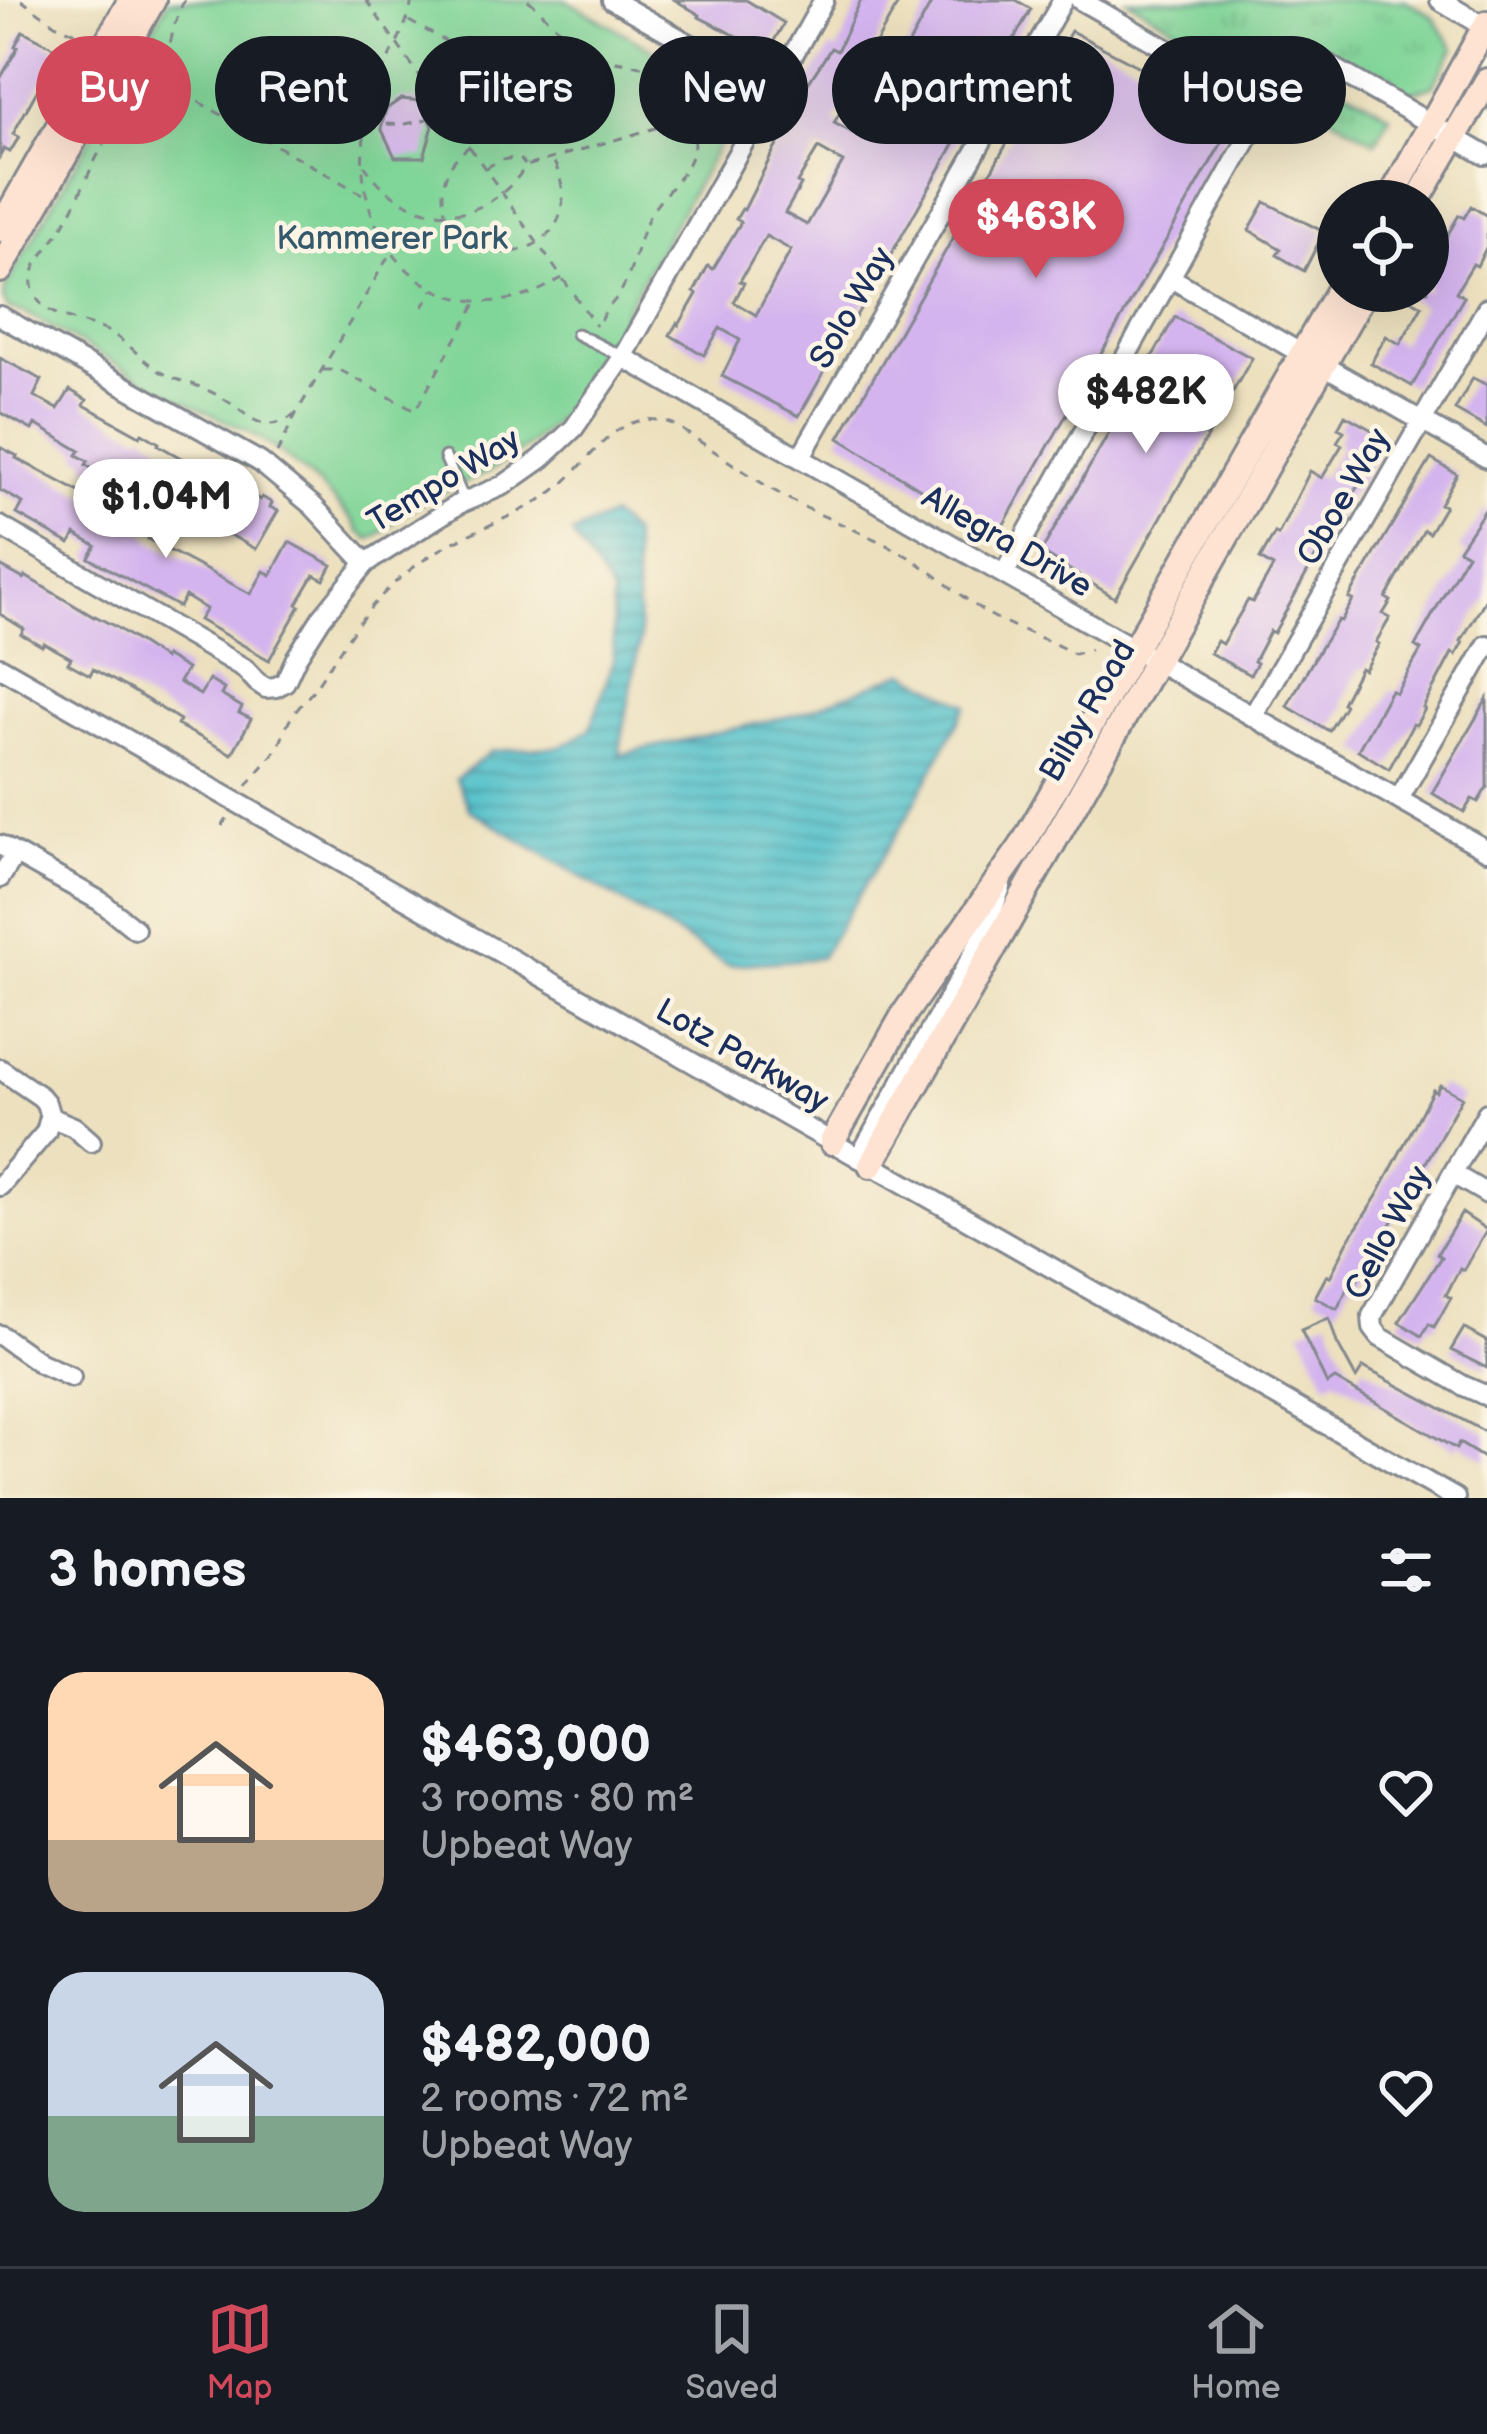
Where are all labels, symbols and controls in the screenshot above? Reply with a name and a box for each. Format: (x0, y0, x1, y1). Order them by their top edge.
chip: Buy (36, 36, 191, 144)
chip: Rent (215, 36, 391, 144)
chip: Filters (415, 36, 615, 144)
chip: New (639, 36, 808, 144)
chip: Apartment (832, 36, 1114, 144)
chip: House (1138, 36, 1346, 144)
pin: $463K (952, 179, 1120, 281)
map controls (1317, 180, 1449, 312)
button: locate (1317, 180, 1449, 312)
text: $463K (975, 194, 1097, 241)
park label: Kammerer Park (276, 219, 509, 259)
street label: Solo Way (801, 240, 903, 376)
pin: $482K (1062, 354, 1230, 456)
text: $482K (1085, 369, 1207, 416)
street label: Tempo Way (361, 420, 527, 542)
street label: Oboe Way (1289, 421, 1399, 573)
pin: $1.04M (68, 459, 264, 561)
text: $1.04M (100, 474, 232, 521)
street label: Allegra Drive (915, 477, 1099, 607)
street label: Bilby Road (1031, 633, 1145, 789)
street label: Lotz Parkway (648, 990, 836, 1122)
street label: Cello Way (1336, 1159, 1440, 1307)
icon: filters (1373, 1537, 1439, 1603)
text: 3 homes (48, 1540, 246, 1601)
text: $463,000 (420, 1715, 651, 1776)
icon: home (144, 1720, 288, 1864)
icon: heart (1373, 1759, 1439, 1825)
text: 3 rooms · 80 m² (420, 1776, 694, 1823)
text: Upbeat Way (420, 1823, 632, 1870)
text: $482,000 (420, 2015, 652, 2076)
icon: home (144, 2020, 288, 2164)
icon: heart (1373, 2059, 1439, 2125)
text: 2 rooms · 72 m² (420, 2076, 689, 2123)
text: Upbeat Way (420, 2123, 632, 2170)
tab: Map (206, 2296, 273, 2408)
tab: Saved (685, 2296, 778, 2408)
tab: Home (1191, 2296, 1281, 2408)

